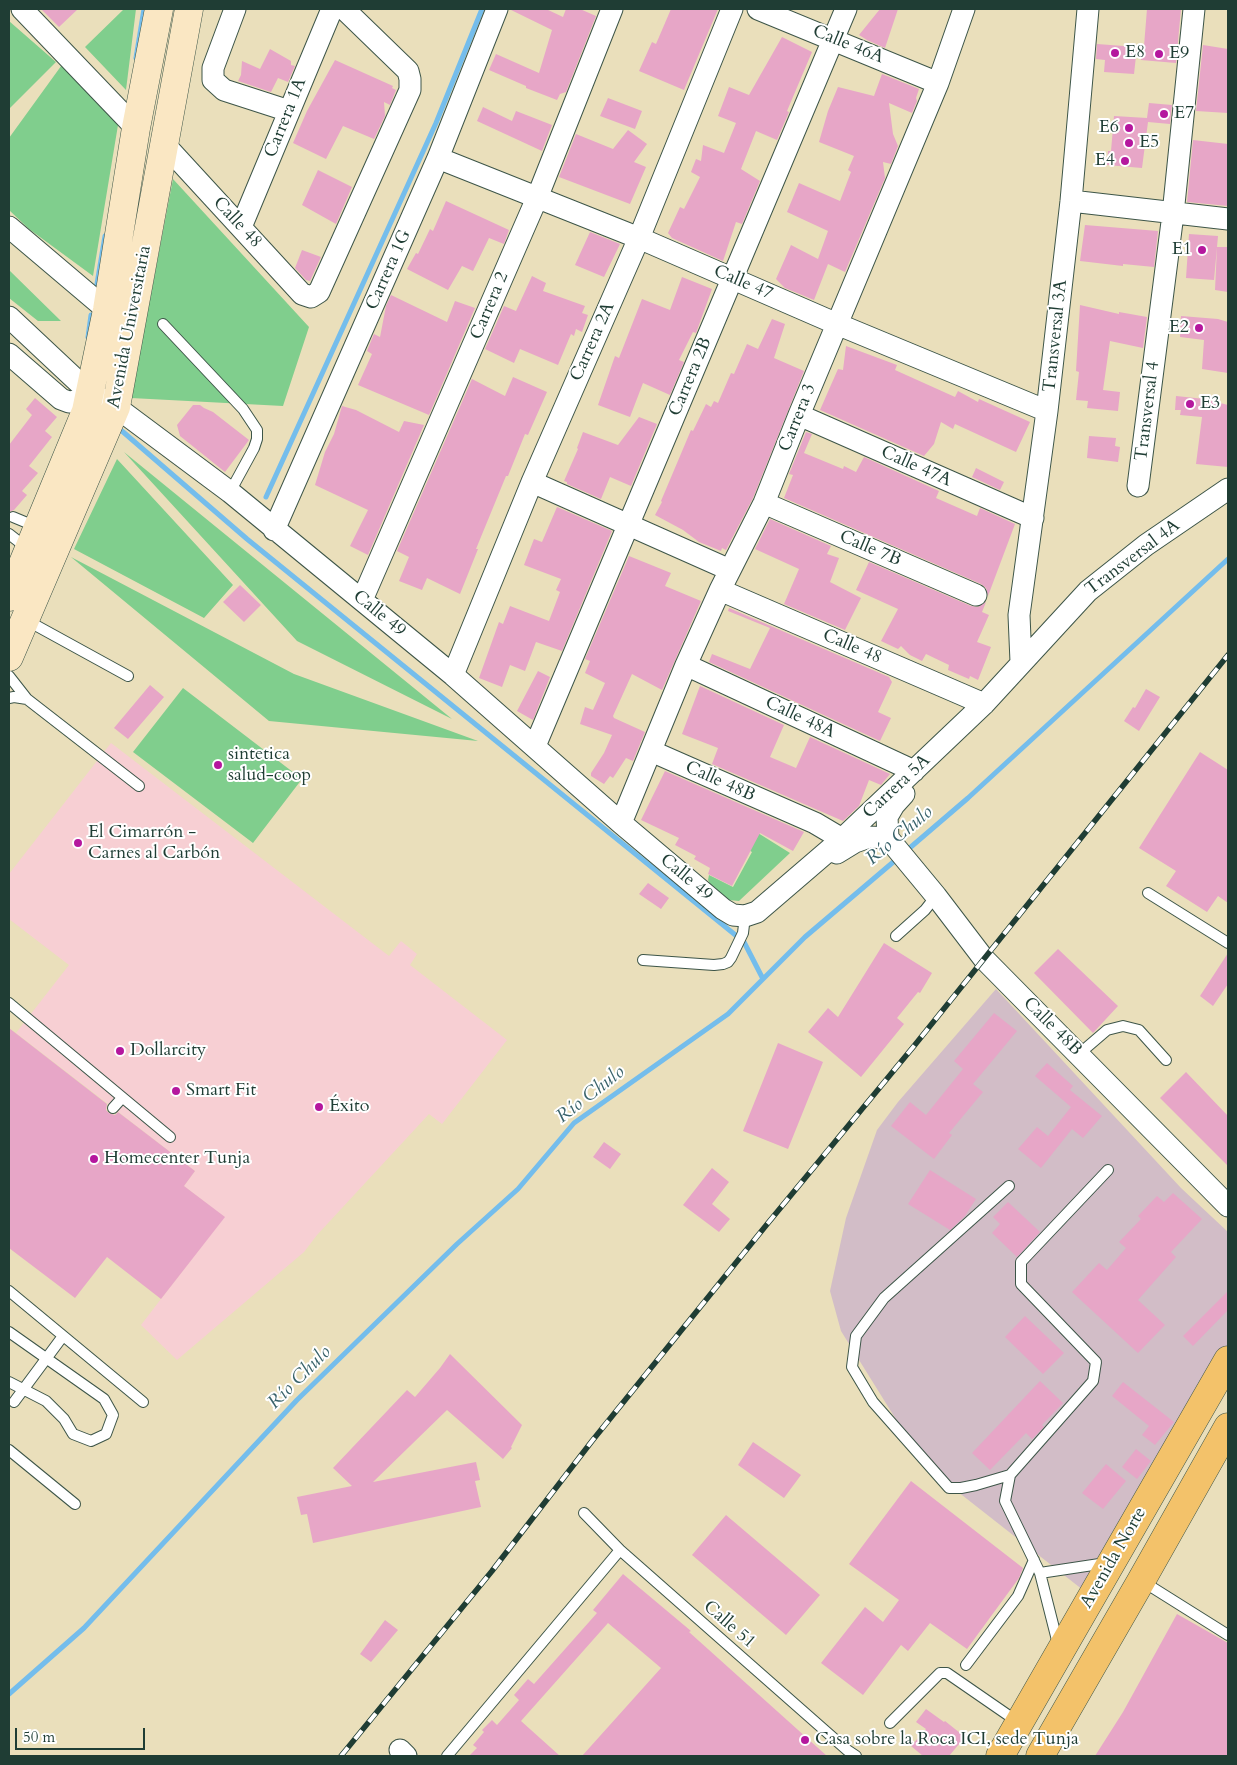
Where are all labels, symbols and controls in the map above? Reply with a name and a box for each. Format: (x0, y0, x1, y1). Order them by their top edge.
street label: Calle 46A (809, 21, 887, 69)
place label: E8 (1125, 42, 1145, 64)
place label: E9 (1169, 43, 1189, 65)
marker: E8 (1109, 47, 1121, 59)
marker: E9 (1153, 48, 1165, 60)
street label: Carrera 1A (260, 75, 312, 161)
place label: E7 (1174, 103, 1194, 125)
marker: E7 (1158, 108, 1170, 120)
place label: E6 (1099, 117, 1119, 139)
marker: E6 (1123, 122, 1135, 134)
place label: E5 (1139, 132, 1159, 154)
marker: E5 (1123, 137, 1135, 149)
place label: E4 (1095, 150, 1115, 172)
marker: E4 (1119, 155, 1131, 167)
street label: Calle 48 (208, 193, 266, 253)
street label: Carrera 1G (362, 227, 416, 313)
place label: E1 (1172, 239, 1192, 261)
street label: Avenida Universitaria (104, 244, 156, 410)
marker: E1 (1196, 244, 1208, 256)
street label: Calle 47 (710, 261, 776, 305)
street label: Carrera 2 (466, 269, 514, 343)
street label: Transversal 3A (1039, 279, 1073, 393)
street label: Carrera 2A (566, 299, 620, 385)
place label: E2 (1169, 317, 1189, 339)
marker: E2 (1193, 322, 1205, 334)
street label: Carrera 2B (665, 334, 717, 420)
street label: Transversal 4 (1131, 360, 1165, 462)
street label: Carrera 3 (775, 381, 821, 455)
place label: E3 (1200, 393, 1220, 415)
marker: E3 (1184, 398, 1196, 410)
street label: Calle 47A (877, 442, 955, 492)
street label: Transversal 4A (1081, 515, 1185, 601)
street label: Calle 7B (836, 526, 904, 572)
street label: Calle 49 (348, 586, 410, 642)
street label: Calle 48 (819, 625, 885, 669)
street label: Calle 48A (761, 692, 839, 744)
place label: sintetica salud-coop (228, 744, 311, 786)
street label: Carrera 5A (859, 750, 935, 824)
street label: Calle 48B (682, 757, 758, 807)
marker: sintetica salud-coop (212, 759, 224, 771)
water label: Río Chulo (862, 801, 938, 871)
place label: El Cimarrón - Carnes al Carbón (88, 822, 220, 864)
marker: El Cimarrón - Carnes al Carbón (72, 837, 84, 849)
street label: Calle 49 (655, 850, 717, 906)
street label: Calle 48B (1018, 993, 1086, 1061)
place label: Dollarcity (130, 1040, 206, 1062)
marker: Dollarcity (114, 1045, 126, 1057)
water label: Río Chulo (552, 1061, 630, 1129)
place label: Smart Fit (186, 1080, 256, 1102)
marker: Smart Fit (170, 1085, 182, 1097)
place label: Éxito (329, 1096, 370, 1118)
marker: Éxito (313, 1101, 325, 1113)
place label: Homecenter Tunja (104, 1148, 250, 1170)
marker: Homecenter Tunja (88, 1153, 100, 1165)
water label: Río Chulo (264, 1342, 336, 1414)
street label: Avenida Norte (1076, 1504, 1152, 1612)
street label: Calle 51 (698, 1596, 760, 1654)
scale bar (18, 1718, 148, 1750)
text: 50 m (23, 1727, 55, 1747)
place label: Casa sobre la Roca ICI, sede Tunja (815, 1729, 1079, 1751)
marker: Casa sobre la Roca ICI, sede Tunja (799, 1734, 811, 1746)

